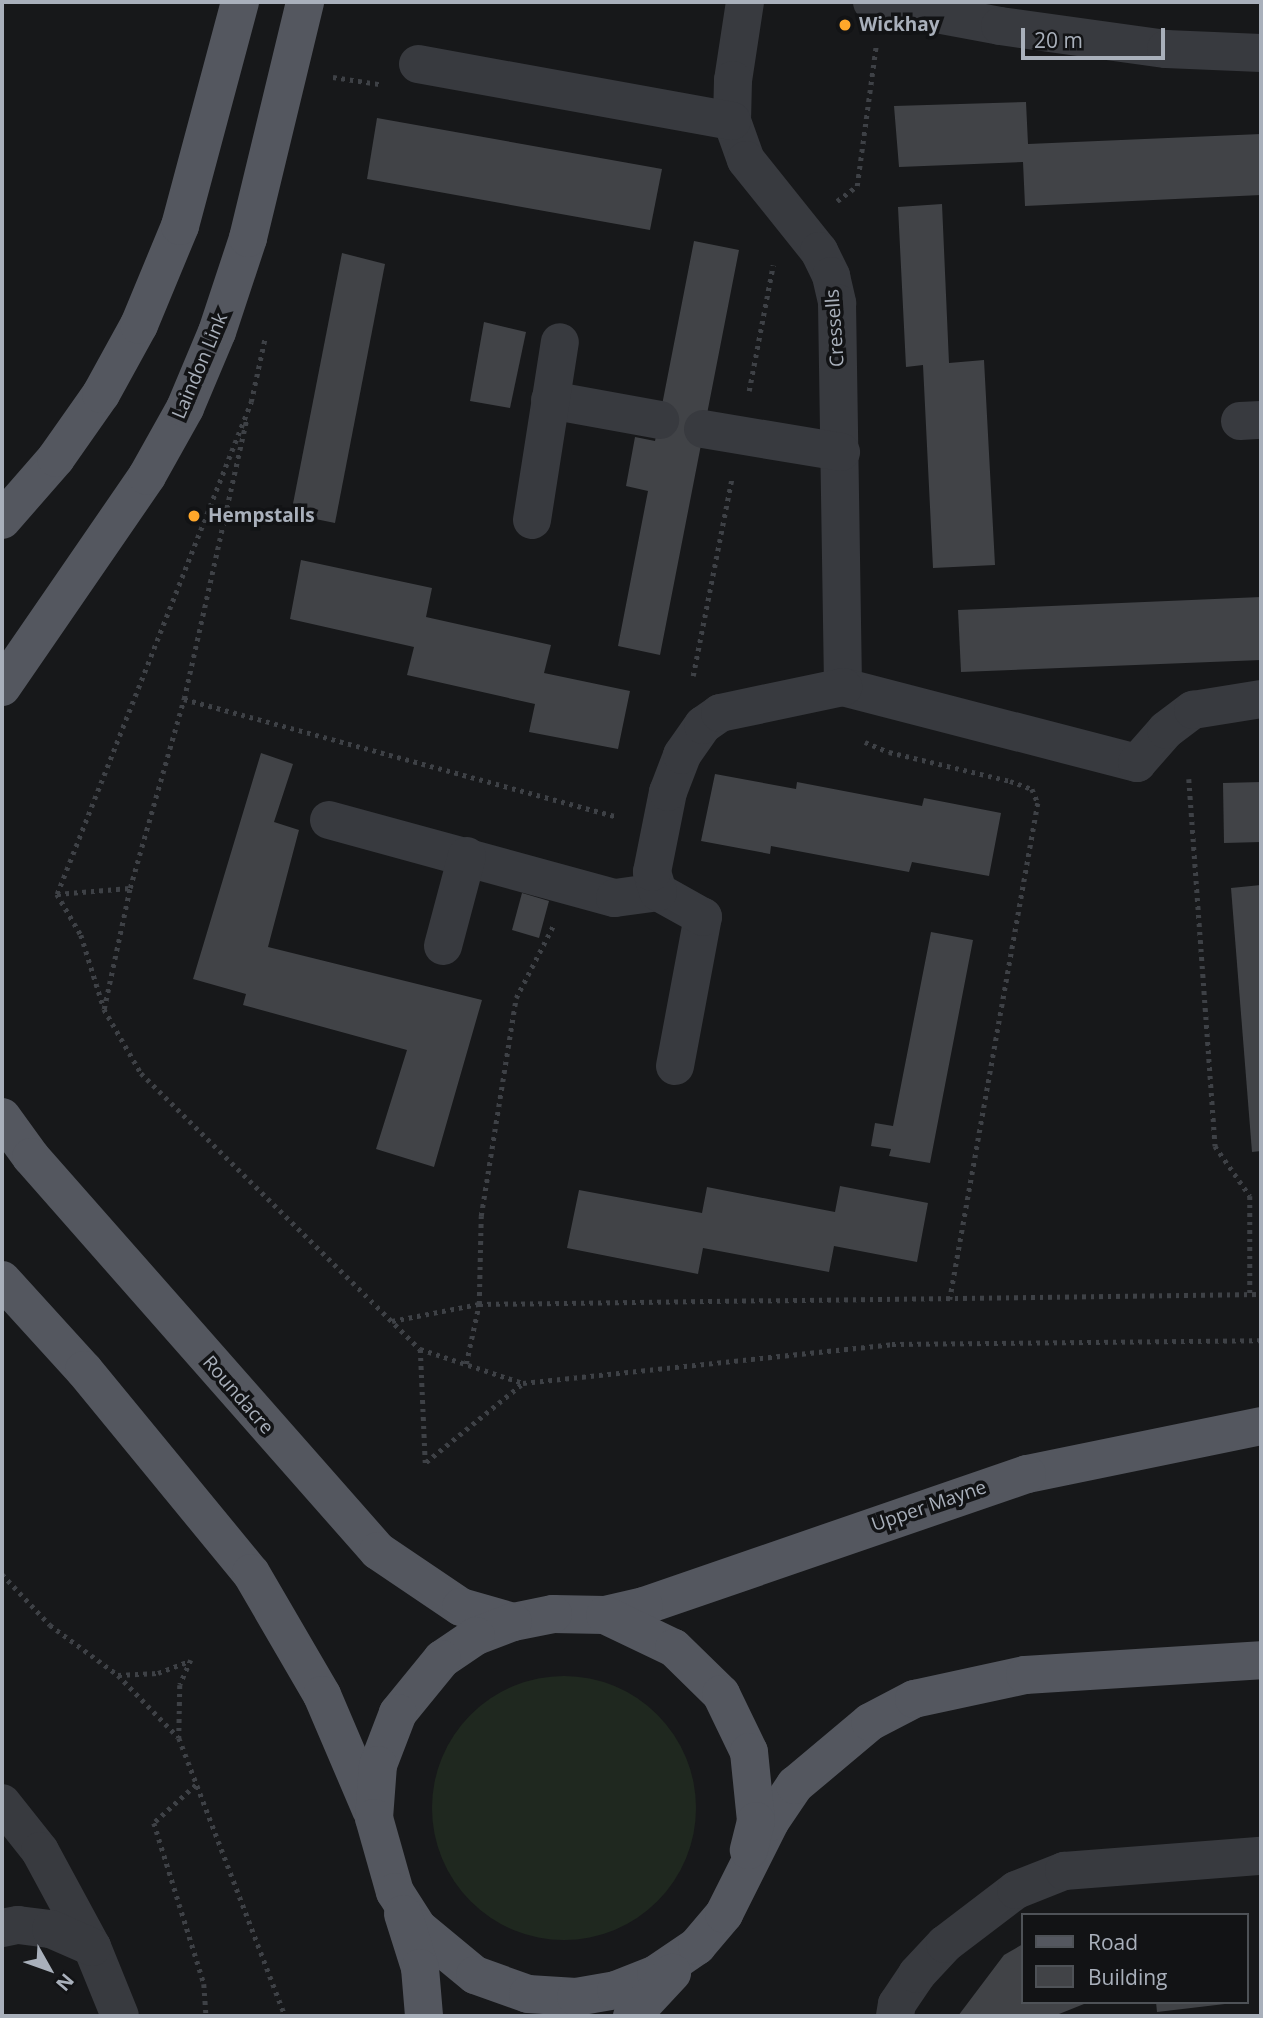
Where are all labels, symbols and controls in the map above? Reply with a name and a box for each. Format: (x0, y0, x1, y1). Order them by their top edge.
place label: Wickhay (859, 14, 939, 36)
scale bar (1025, 14, 1168, 58)
marker: Wickhay (837, 17, 853, 33)
text: 20 m (1034, 26, 1083, 54)
street label: Cressells (821, 288, 849, 368)
street label: Laindon Link (167, 310, 233, 422)
place label: Hempstalls (208, 505, 315, 527)
marker: Hempstalls (186, 508, 202, 524)
street label: Roundacre (198, 1351, 278, 1439)
street label: Upper Mayne (869, 1476, 989, 1536)
legend (1021, 1913, 1249, 2004)
text: Road (1088, 1928, 1138, 1956)
north arrow (14, 1934, 84, 2004)
text: Building (1088, 1963, 1167, 1991)
text: N (50, 1968, 80, 1997)

